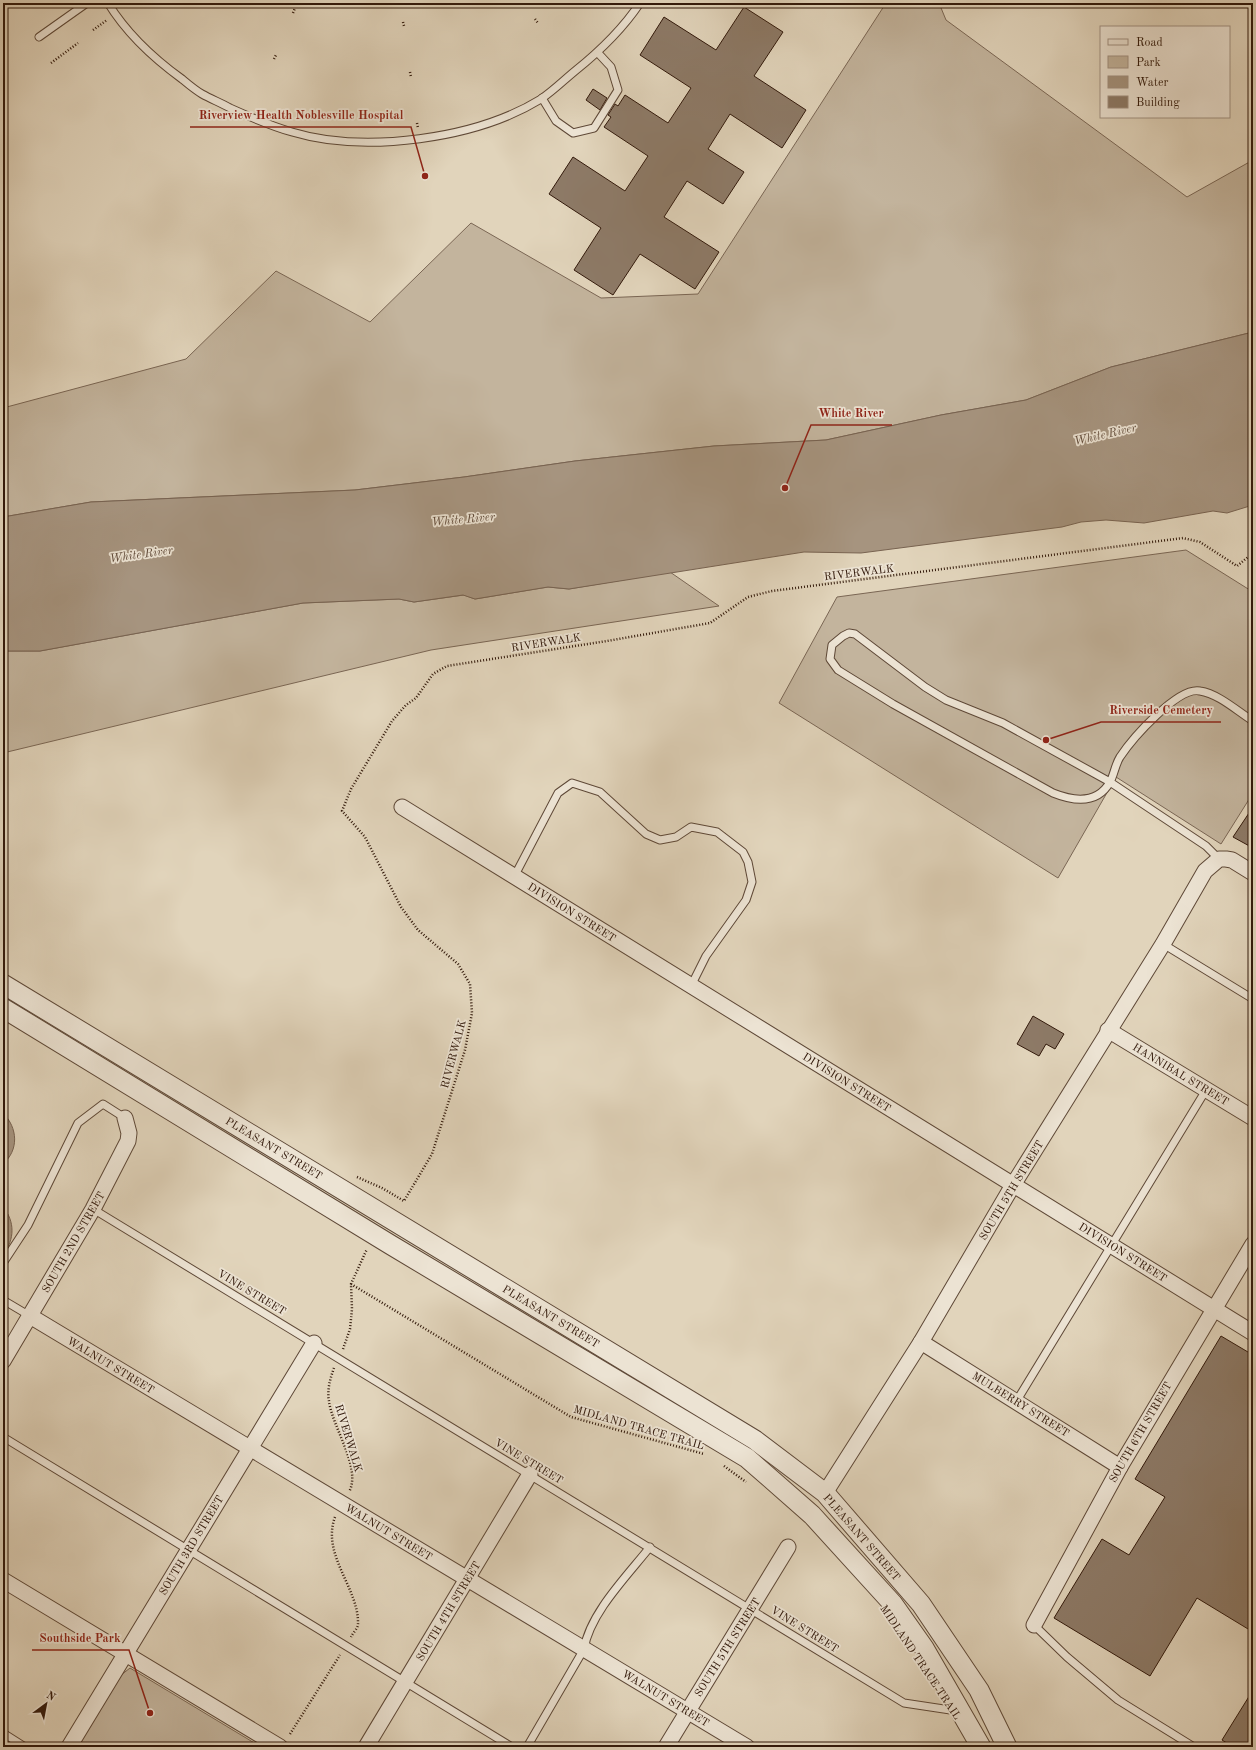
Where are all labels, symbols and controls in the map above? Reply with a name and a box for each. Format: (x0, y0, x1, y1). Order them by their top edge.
legend (1100, 26, 1230, 118)
text: Road (1136, 37, 1163, 49)
text: Park (1136, 57, 1161, 69)
text: Water (1136, 77, 1169, 89)
text: Building (1136, 97, 1180, 109)
callout: Riverview Health Noblesville Hospital (190, 103, 411, 127)
text: Riverview Health Noblesville Hospital (199, 110, 404, 122)
callout: White River (811, 401, 892, 425)
text: White River (818, 408, 884, 420)
water label: White River (1073, 422, 1138, 448)
water label: White River (431, 511, 496, 529)
water label: White River (109, 545, 174, 565)
street label: RIVERWALK (824, 564, 895, 583)
street label: RIVERWALK (511, 633, 582, 654)
callout: Riverside Cemetery (1101, 698, 1221, 722)
text: Riverside Cemetery (1109, 705, 1213, 717)
street label: DIVISION STREET (525, 882, 617, 945)
street label: RIVERWALK (440, 1019, 469, 1090)
street label: HANNIBAL STREET (1130, 1042, 1230, 1108)
street label: DIVISION STREET (800, 1052, 892, 1115)
street label: PLEASANT STREET (223, 1116, 324, 1183)
street label: SOUTH 5TH STREET (978, 1139, 1046, 1242)
street label: SOUTH 2ND STREET (41, 1190, 108, 1295)
street label: DIVISION STREET (1076, 1222, 1168, 1285)
street label: VINE STREET (215, 1269, 287, 1318)
street label: PLEASANT STREET (500, 1284, 601, 1351)
street label: WALNUT STREET (65, 1336, 156, 1397)
street label: MULBERRY STREET (970, 1371, 1071, 1440)
street label: SOUTH 6TH STREET (1108, 1381, 1175, 1485)
street label: RIVERWALK (332, 1403, 363, 1474)
street label: MIDLAND TRACE TRAIL (572, 1404, 705, 1452)
street label: VINE STREET (492, 1438, 564, 1487)
street label: PLEASANT STREET (820, 1493, 901, 1584)
street label: SOUTH 3RD STREET (158, 1494, 226, 1597)
street label: WALNUT STREET (343, 1503, 434, 1564)
street label: SOUTH 4TH STREET (415, 1560, 483, 1663)
street label: SOUTH 5TH STREET (693, 1596, 763, 1699)
street label: MIDLAND TRACE TRAIL (877, 1604, 962, 1722)
street label: VINE STREET (768, 1605, 840, 1656)
callout: Southside Park (32, 1626, 129, 1650)
text: Southside Park (39, 1633, 121, 1645)
street label: WALNUT STREET (620, 1669, 711, 1730)
north arrow (26, 1684, 66, 1724)
text: N (44, 1690, 57, 1704)

